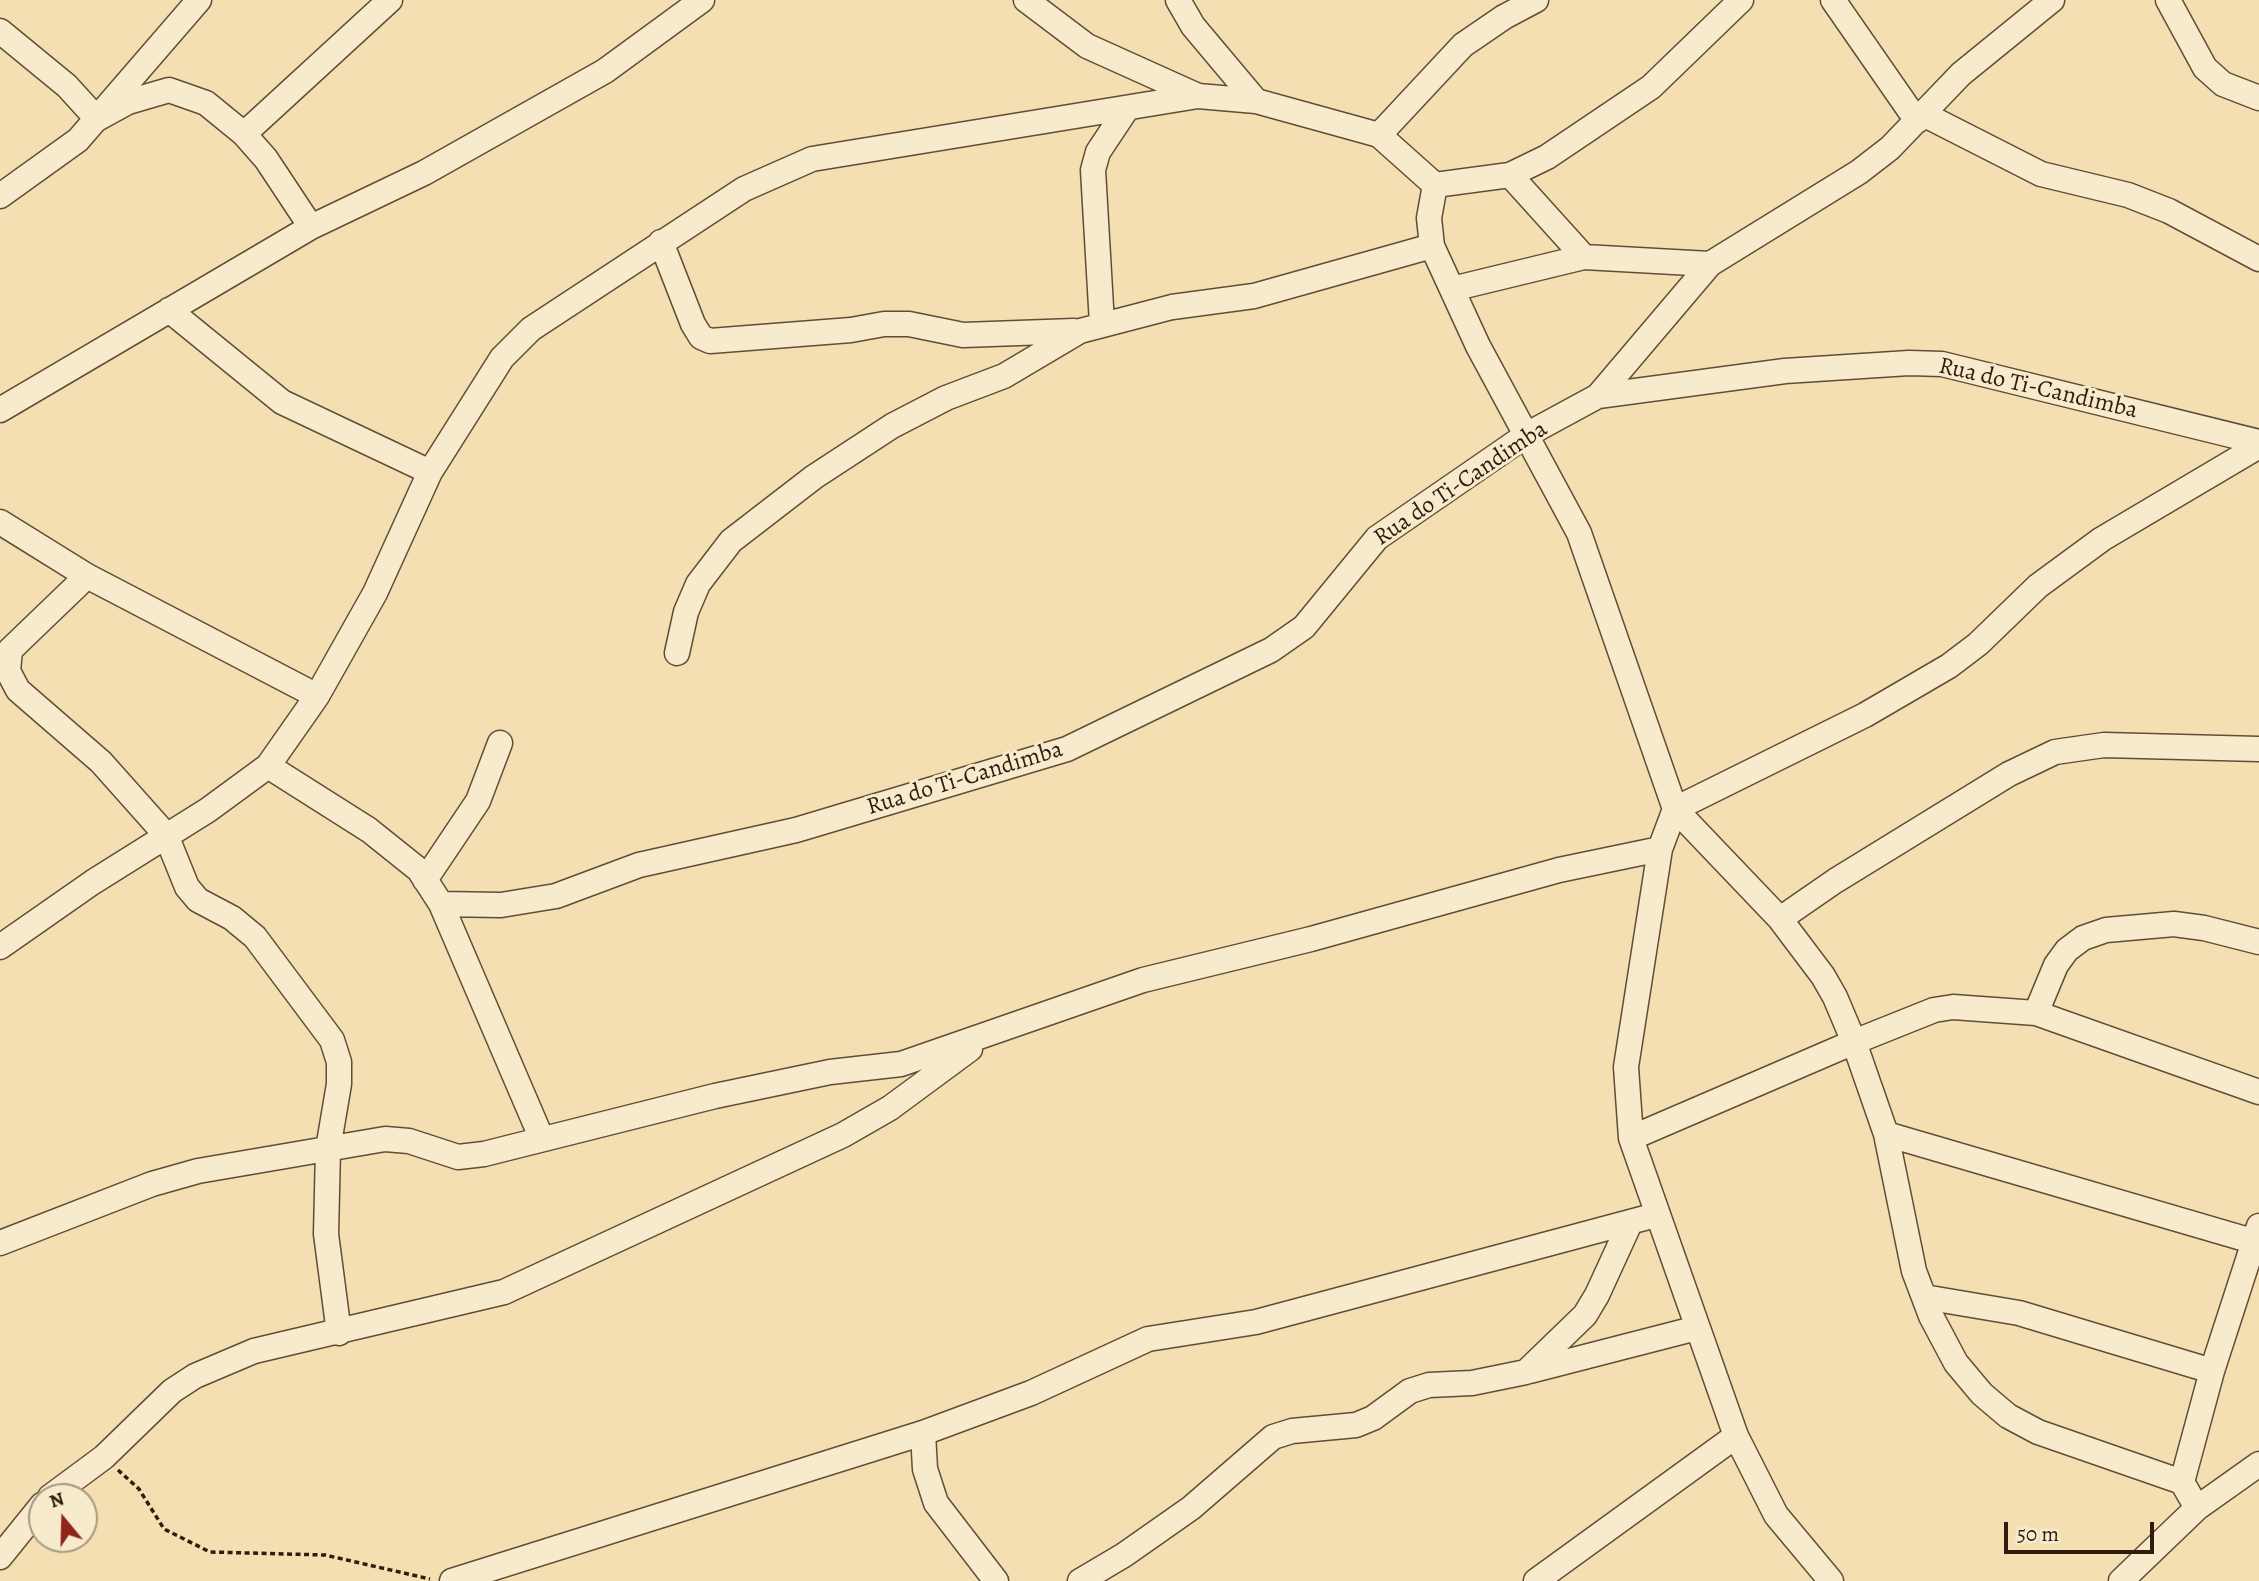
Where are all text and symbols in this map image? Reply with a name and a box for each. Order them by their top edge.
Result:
street label: Rua do Ti-Candimba [1936,352,2140,426]
street label: Rua do Ti-Candimba [1369,415,1553,553]
street label: Rua do Ti-Candimba [864,736,1066,822]
north arrow [28,1483,98,1553]
text: N [46,1485,68,1515]
scale bar [2007,1508,2158,1552]
text: 50 m [2017,1520,2059,1548]

